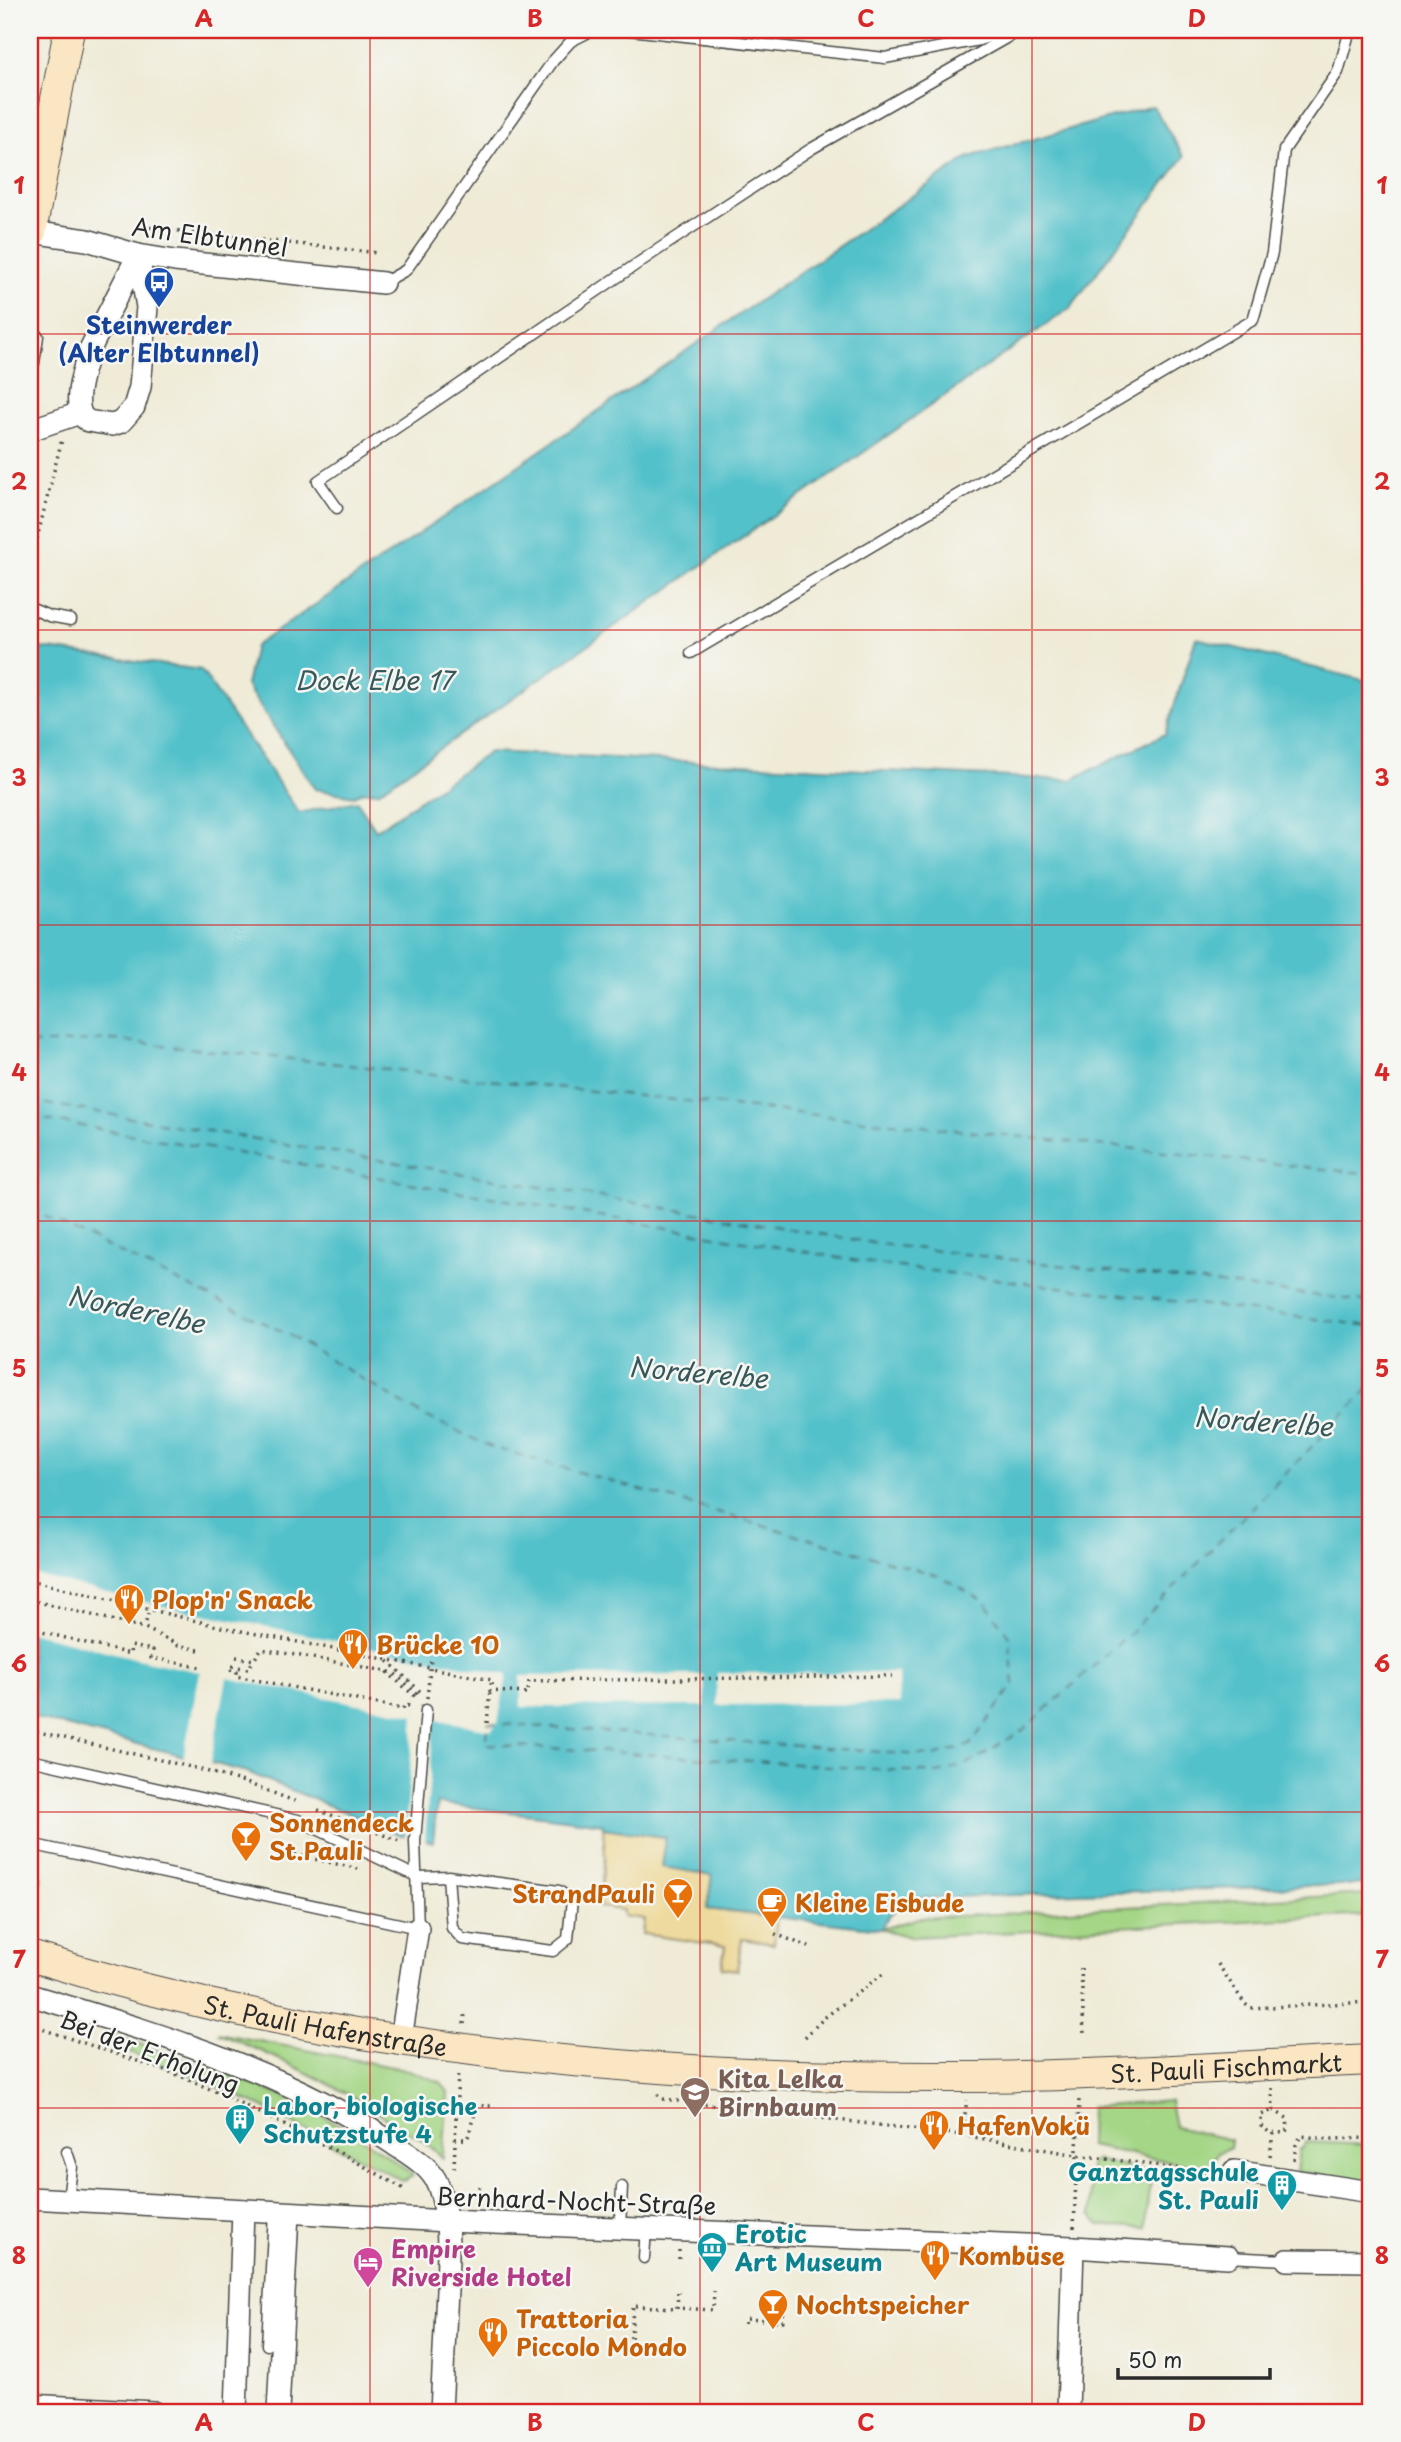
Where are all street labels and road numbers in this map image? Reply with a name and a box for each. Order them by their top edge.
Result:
street label: Am Elbtunnel [130,207,290,265]
street label: St. Pauli Hafenstraße [201,1986,449,2065]
street label: Bei der Erholung [55,2000,245,2102]
street label: St. Pauli Fischmarkt [1110,2043,1343,2091]
street label: Bernhard-Nocht-Straße [435,2177,717,2223]

